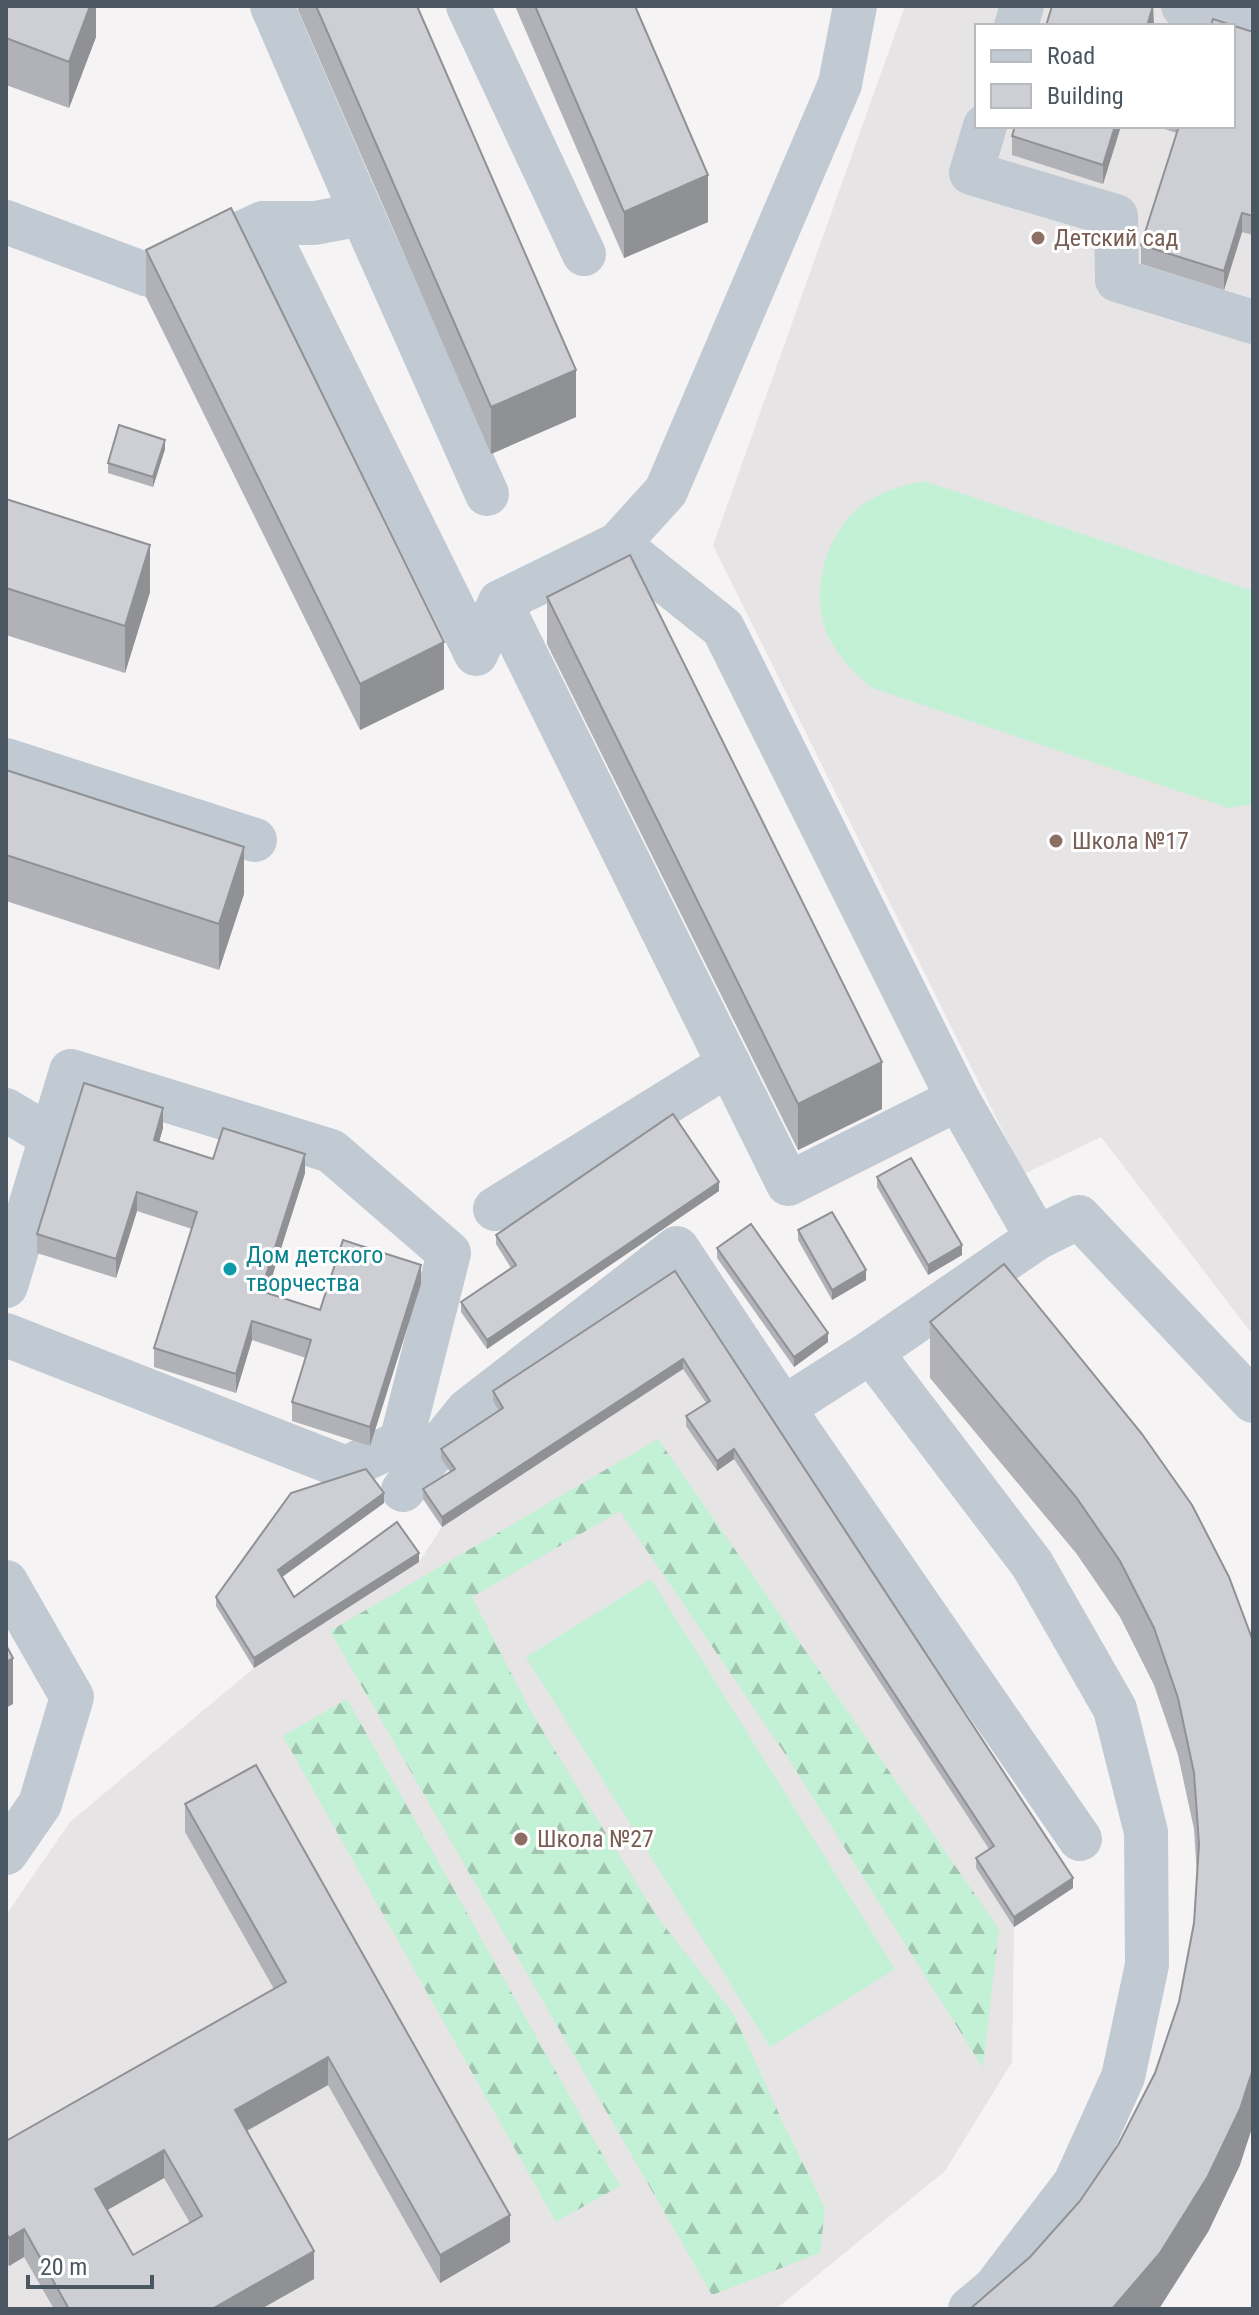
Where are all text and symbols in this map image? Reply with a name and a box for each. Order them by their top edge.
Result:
legend [975,24,1235,128]
text: Road [1047,42,1095,70]
text: Building [1047,82,1124,110]
place label: Детский сад [1054,224,1178,252]
marker: Детский сад [1029,229,1047,247]
place label: Школа №17 [1072,827,1189,855]
marker: Школа №17 [1047,832,1065,850]
place label: Дом детского творчества [246,1241,383,1297]
marker: Дом детского творчества [221,1260,239,1278]
place label: Школа №27 [537,1825,654,1853]
marker: Школа №27 [512,1830,530,1848]
scale bar [28,2239,152,2289]
text: 20 m [40,2253,87,2281]

